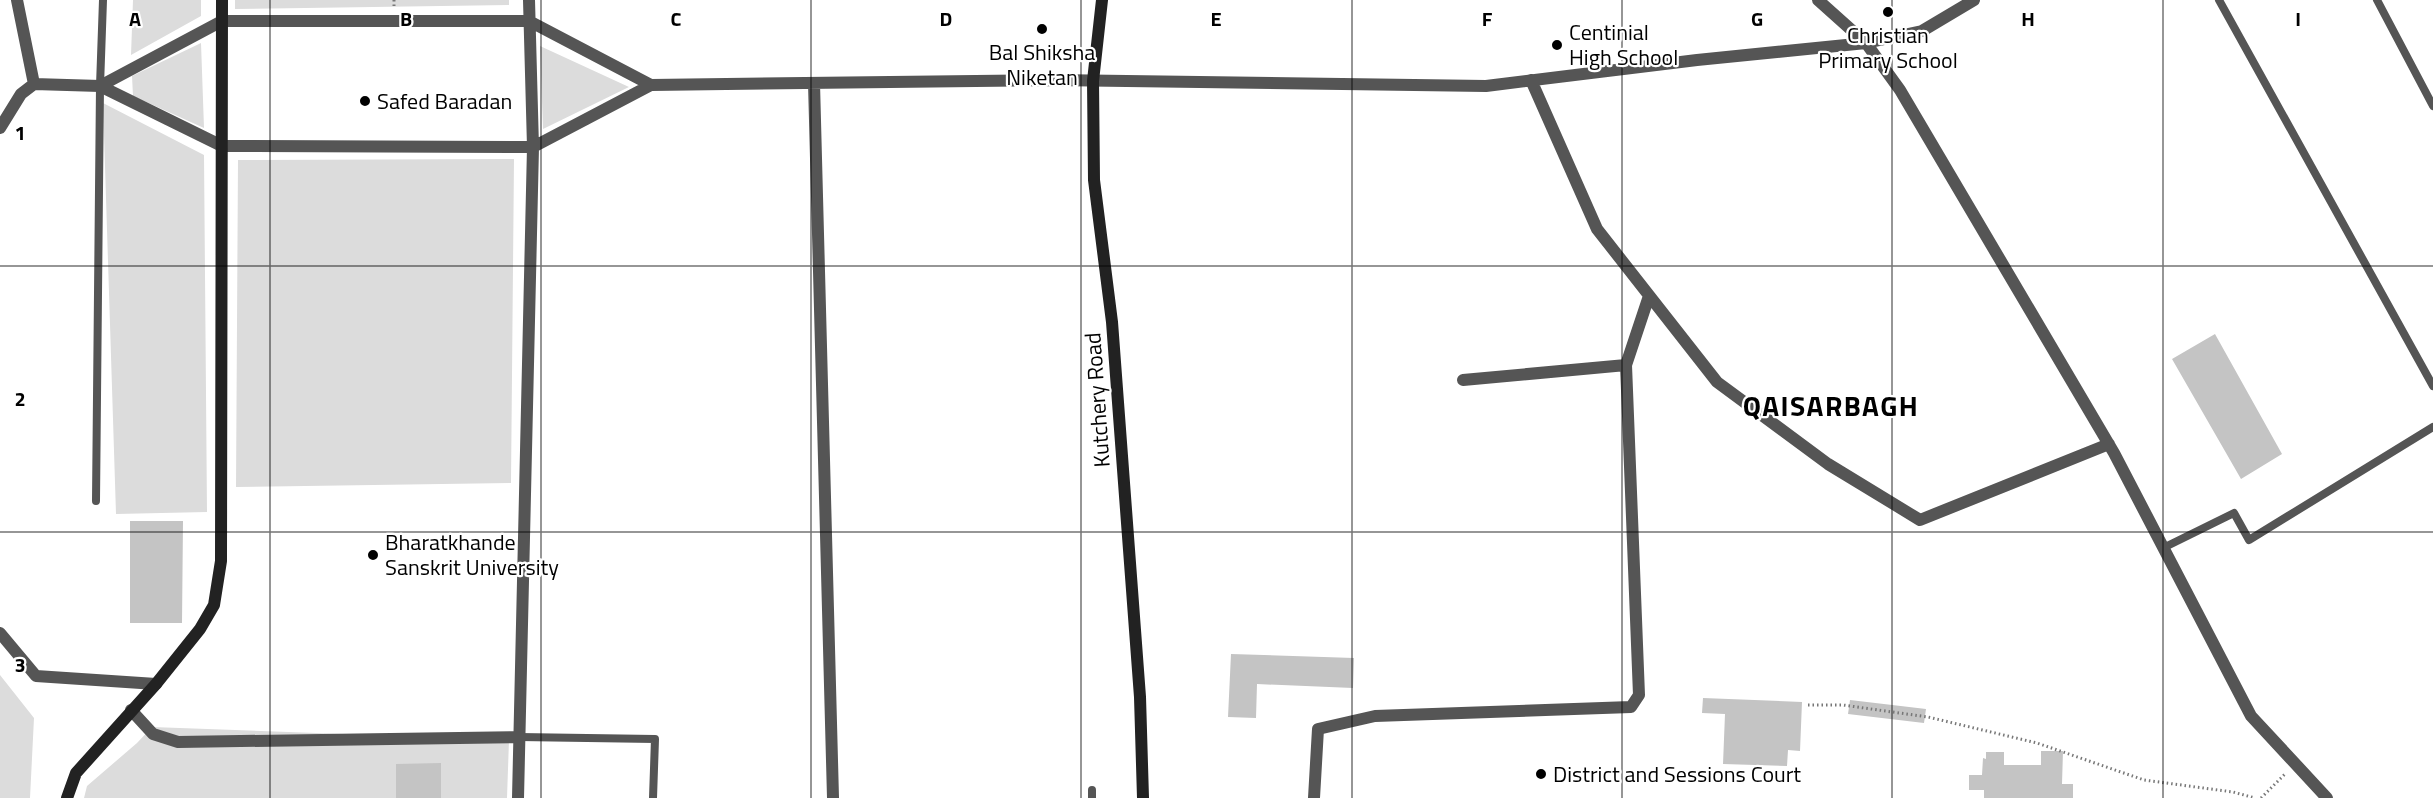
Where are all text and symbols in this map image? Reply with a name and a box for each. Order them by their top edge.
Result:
text: A [129,3,141,34]
text: B [400,3,412,34]
text: C [671,3,682,34]
text: D [940,3,952,34]
text: E [1210,3,1222,34]
text: F [1482,3,1493,34]
text: G [1751,3,1763,34]
text: H [2021,3,2035,34]
text: I [2295,3,2301,34]
marker: Christian Primary School [1881,5,1895,19]
place label: Centinial High School [1569,15,1678,74]
place label: Christian Primary School [1818,18,1958,77]
marker: Bal Shiksha Niketan [1035,22,1049,36]
place label: Bal Shiksha Niketan [989,35,1095,94]
marker: Centinial High School [1550,38,1564,52]
place label: Safed Baradan [377,84,512,118]
marker: Safed Baradan [358,94,372,108]
text: 1 [14,117,26,148]
street label: Kutchery Road [1075,332,1119,468]
text: 2 [14,383,26,414]
district label: QAISARBAGH [1743,384,1919,427]
place label: Bharatkhande Sanskrit University [385,525,559,584]
marker: Bharatkhande Sanskrit University [366,548,380,562]
text: 3 [14,649,26,680]
place label: District and Sessions Court [1553,757,1801,791]
marker: District and Sessions Court [1534,767,1548,781]

